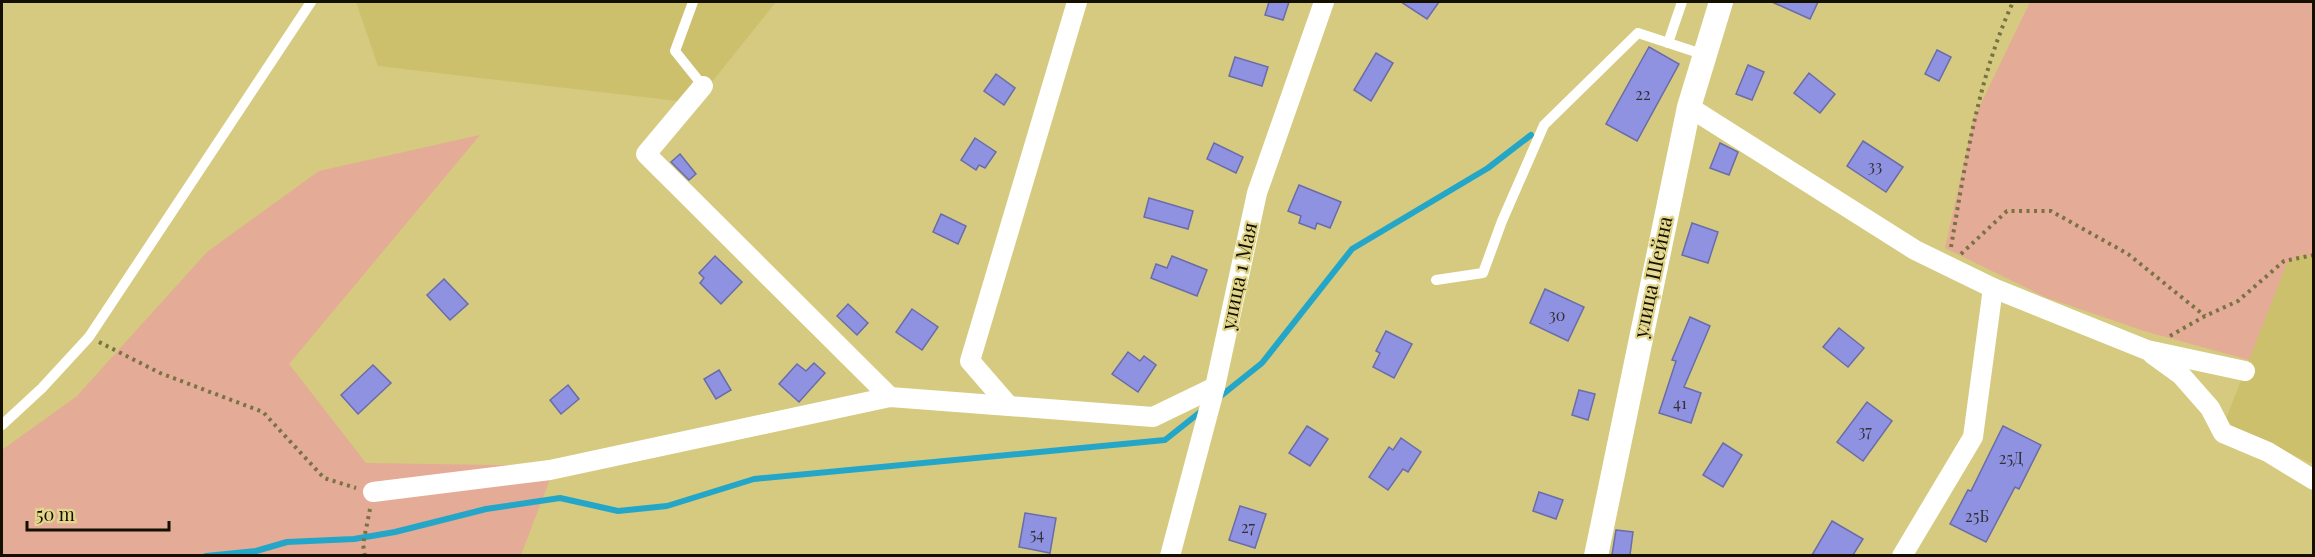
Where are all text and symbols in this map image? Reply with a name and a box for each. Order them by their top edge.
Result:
house number: 22 [1635,83,1651,104]
house number: 33 [1868,155,1882,176]
street label: улица Шейна [1625,213,1678,341]
street label: улица 1 Мая [1213,219,1262,333]
house number: 30 [1549,304,1565,325]
house number: 41 [1673,392,1687,413]
house number: 37 [1858,420,1872,441]
house number: 25Д [1999,447,2023,468]
scale bar [27,494,170,532]
text: 50 m [36,502,75,526]
house number: 25Б [1965,505,1989,526]
house number: 27 [1241,516,1256,537]
house number: 54 [1030,523,1044,544]

